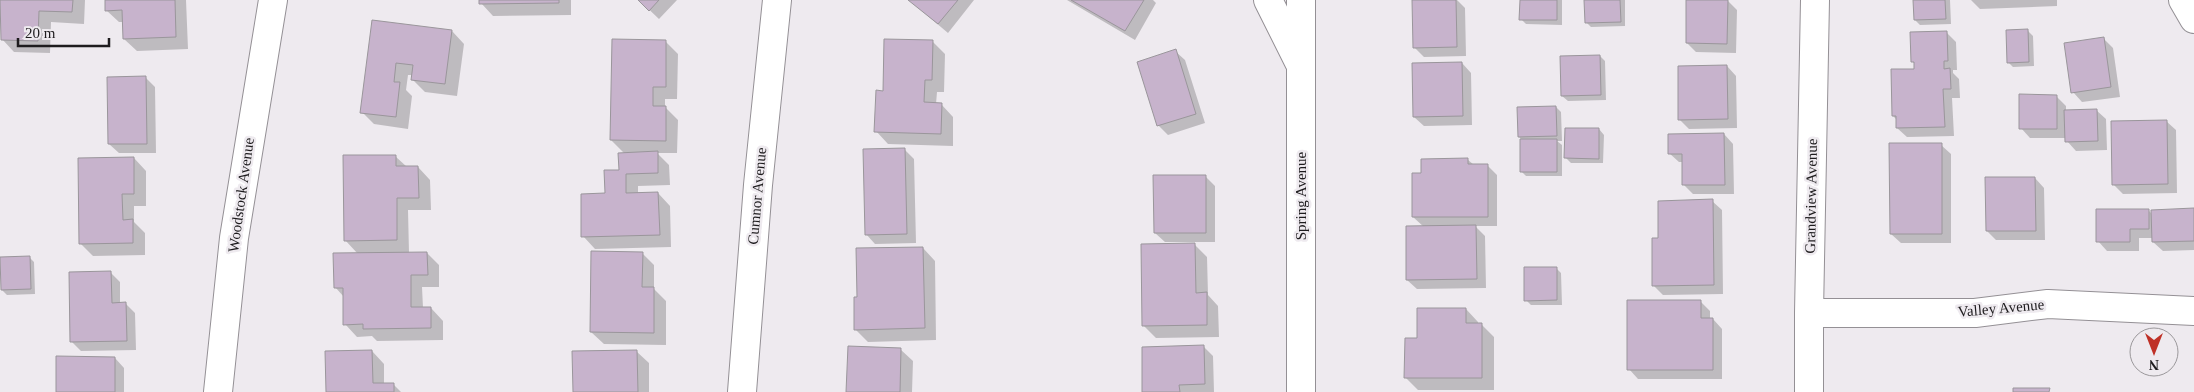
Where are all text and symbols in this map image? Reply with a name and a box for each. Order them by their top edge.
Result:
scale bar [18,15,109,47]
text: 20 m [25,25,56,41]
street label: Woodstock Avenue [225,136,257,253]
street label: Grandview Avenue [1802,138,1820,254]
street label: Cumnor Avenue [745,146,769,245]
street label: Spring Avenue [1293,151,1309,240]
street label: Valley Avenue [1957,296,2045,320]
north arrow [2129,327,2179,377]
text: N [2149,357,2159,372]

